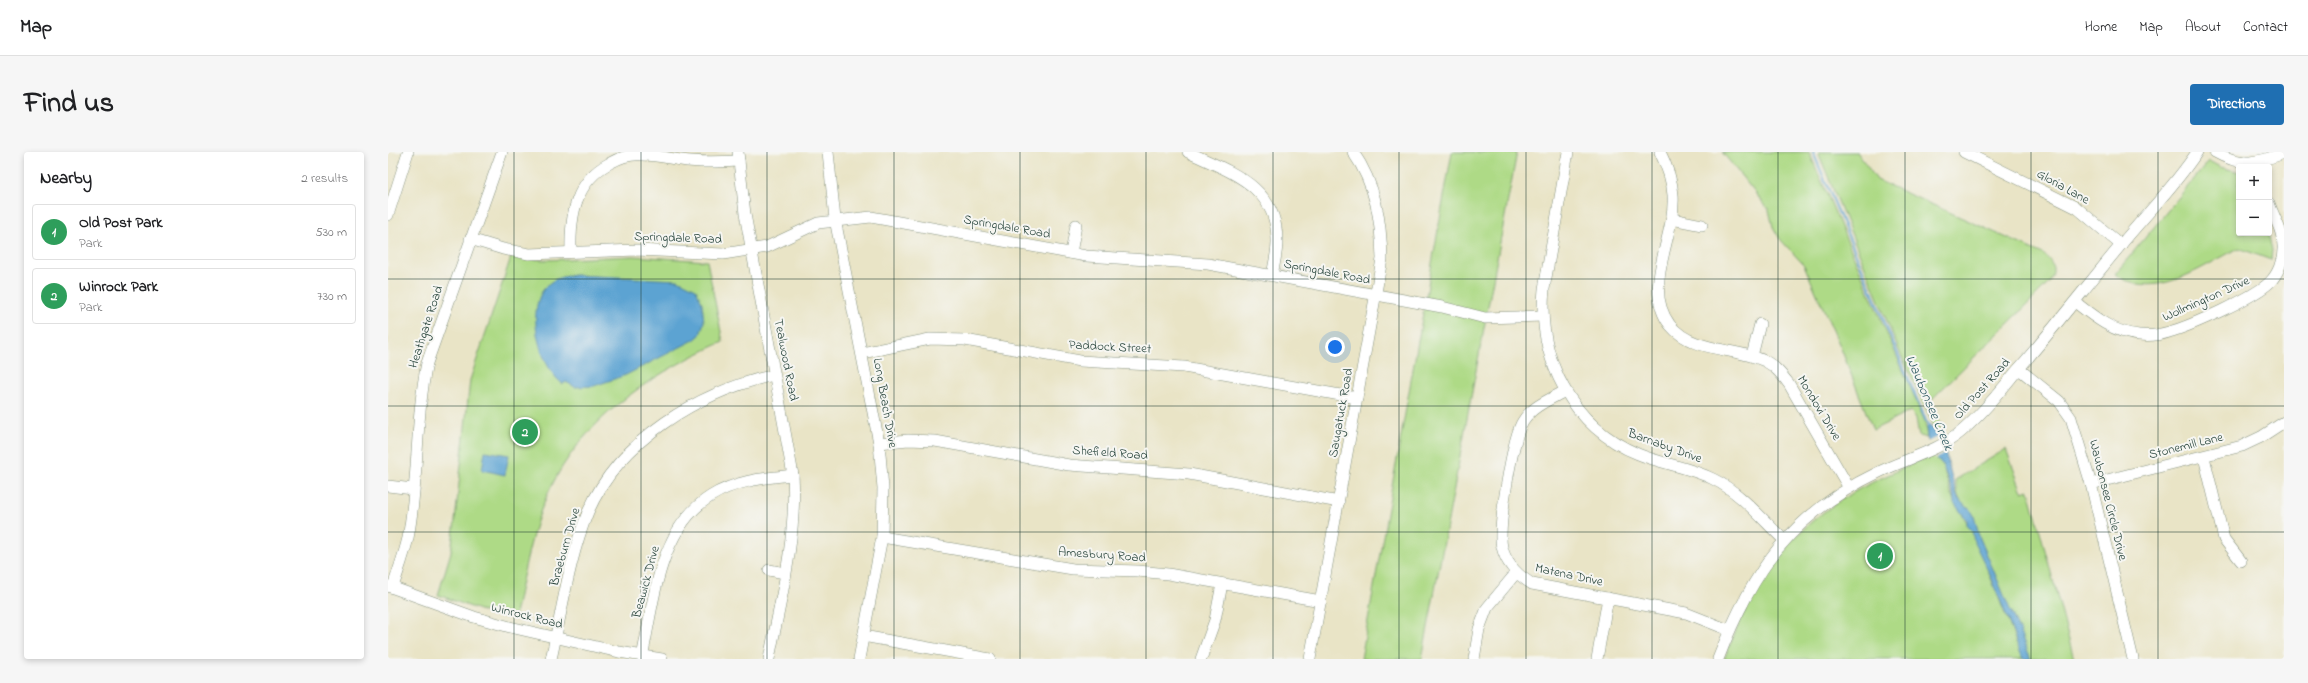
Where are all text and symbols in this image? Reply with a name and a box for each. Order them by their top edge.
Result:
text: Map [20,14,52,41]
text: Home [2085,17,2117,38]
text: Map [2139,17,2163,38]
text: About [2185,17,2221,38]
text: Contact [2243,17,2288,38]
text: Find us [24,84,114,125]
button: Directions [2190,84,2284,125]
map controls [2236,164,2272,236]
button: + [2236,164,2272,200]
street label: Gloria Lane [2033,165,2093,209]
text: Nearby [40,166,92,191]
text: 2 results [301,169,348,188]
button: − [2236,200,2272,236]
street label: Springdale Road [962,210,1053,245]
text: Old Post Park [79,212,163,234]
text: 1 [52,223,56,242]
text: 530 m [315,223,347,242]
street label: Springdale Road [634,227,723,250]
text: Park [79,234,103,253]
street label: Springdale Road [1282,254,1373,291]
street label: Wollmington Drive [2159,271,2253,328]
text: Winrock Park [79,276,158,298]
street label: Heathgate Road [404,283,449,371]
text: 2 [51,287,57,306]
text: 730 m [317,287,347,306]
text: Park [79,298,103,317]
street label: Tealwood Road [769,317,803,403]
street label: Paddock Street [1068,335,1152,359]
your location [1325,337,1345,357]
water label: Waubonsee Creek [1899,352,1959,455]
street label: Old Post Road [1949,353,2015,424]
street label: Long Beach Drive [867,357,902,450]
street label: Saugatuck Road [1324,366,1359,459]
street label: Mondovi Drive [1792,372,1846,444]
pin: 2 [512,417,538,447]
street label: Barnaby Drive [1624,423,1705,469]
street label: Stonemill Lane [2147,428,2225,464]
street label: Waubonsee Circle Drive [2084,438,2132,562]
street label: Shefield Road [1072,441,1149,465]
street label: Braeburn Drive [544,505,585,589]
pin: 1 [1867,541,1893,571]
street label: Amesbury Road [1058,542,1147,569]
street label: Beawick Drive [627,543,665,621]
street label: Matena Drive [1533,559,1605,591]
street label: Winrock Road [489,598,566,634]

